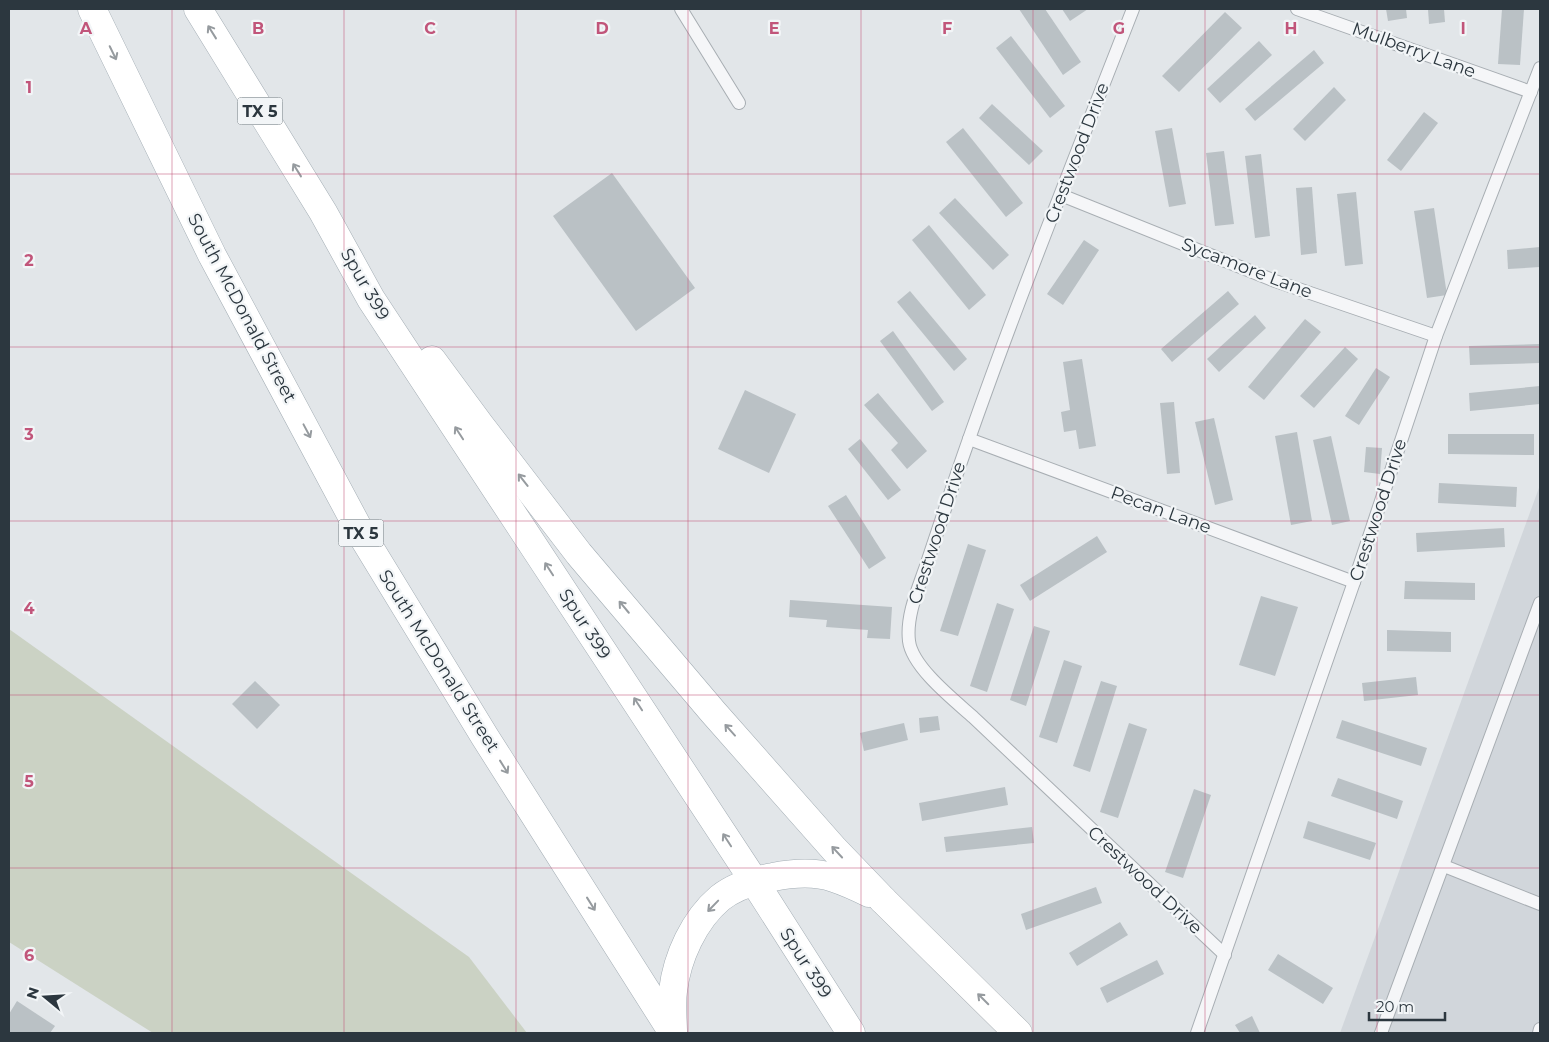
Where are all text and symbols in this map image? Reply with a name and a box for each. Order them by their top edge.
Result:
street label: Mulberry Lane [1349,17,1479,83]
text: A [79,19,93,38]
text: B [252,19,264,38]
text: C [424,19,436,38]
text: D [595,19,609,38]
text: E [769,19,779,38]
text: F [942,19,952,38]
text: G [1113,19,1125,38]
text: H [1285,19,1297,38]
text: I [1460,19,1466,38]
one-way arrow [206,26,216,40]
one-way arrow [108,45,118,60]
text: 1 [26,78,32,97]
street label: Crestwood Drive [1040,80,1114,226]
road number: TX 5 [238,98,282,124]
one-way arrow [292,164,302,178]
street label: South McDonald Street [183,210,301,406]
street label: Sycamore Lane [1178,233,1316,303]
street label: Spur 399 [336,244,394,324]
text: 2 [24,251,34,270]
one-way arrow [302,423,312,438]
text: 3 [23,425,34,444]
one-way arrow [454,426,464,440]
street label: Crestwood Drive [1345,436,1411,584]
street label: Crestwood Drive [904,459,970,607]
one-way arrow [517,474,528,487]
street label: Pecan Lane [1108,482,1214,538]
road number: TX 5 [338,520,384,546]
one-way arrow [543,562,553,576]
street label: South McDonald Street [374,566,504,756]
street label: Spur 399 [554,585,616,663]
text: 4 [23,599,35,618]
one-way arrow [618,601,629,614]
one-way arrow [633,698,643,712]
one-way arrow [724,724,735,737]
one-way arrow [500,759,510,773]
text: 5 [24,772,34,791]
street label: Crestwood Drive [1083,821,1207,939]
one-way arrow [722,833,733,847]
one-way arrow [831,846,843,859]
one-way arrow [586,897,597,911]
one-way arrow [707,899,719,912]
street label: Spur 399 [775,924,837,1002]
text: 6 [24,946,34,965]
north arrow [20,972,70,1022]
text: N [22,985,43,1001]
scale bar [1369,990,1445,1022]
one-way arrow [977,993,989,1005]
text: 20 m [1376,997,1414,1016]

